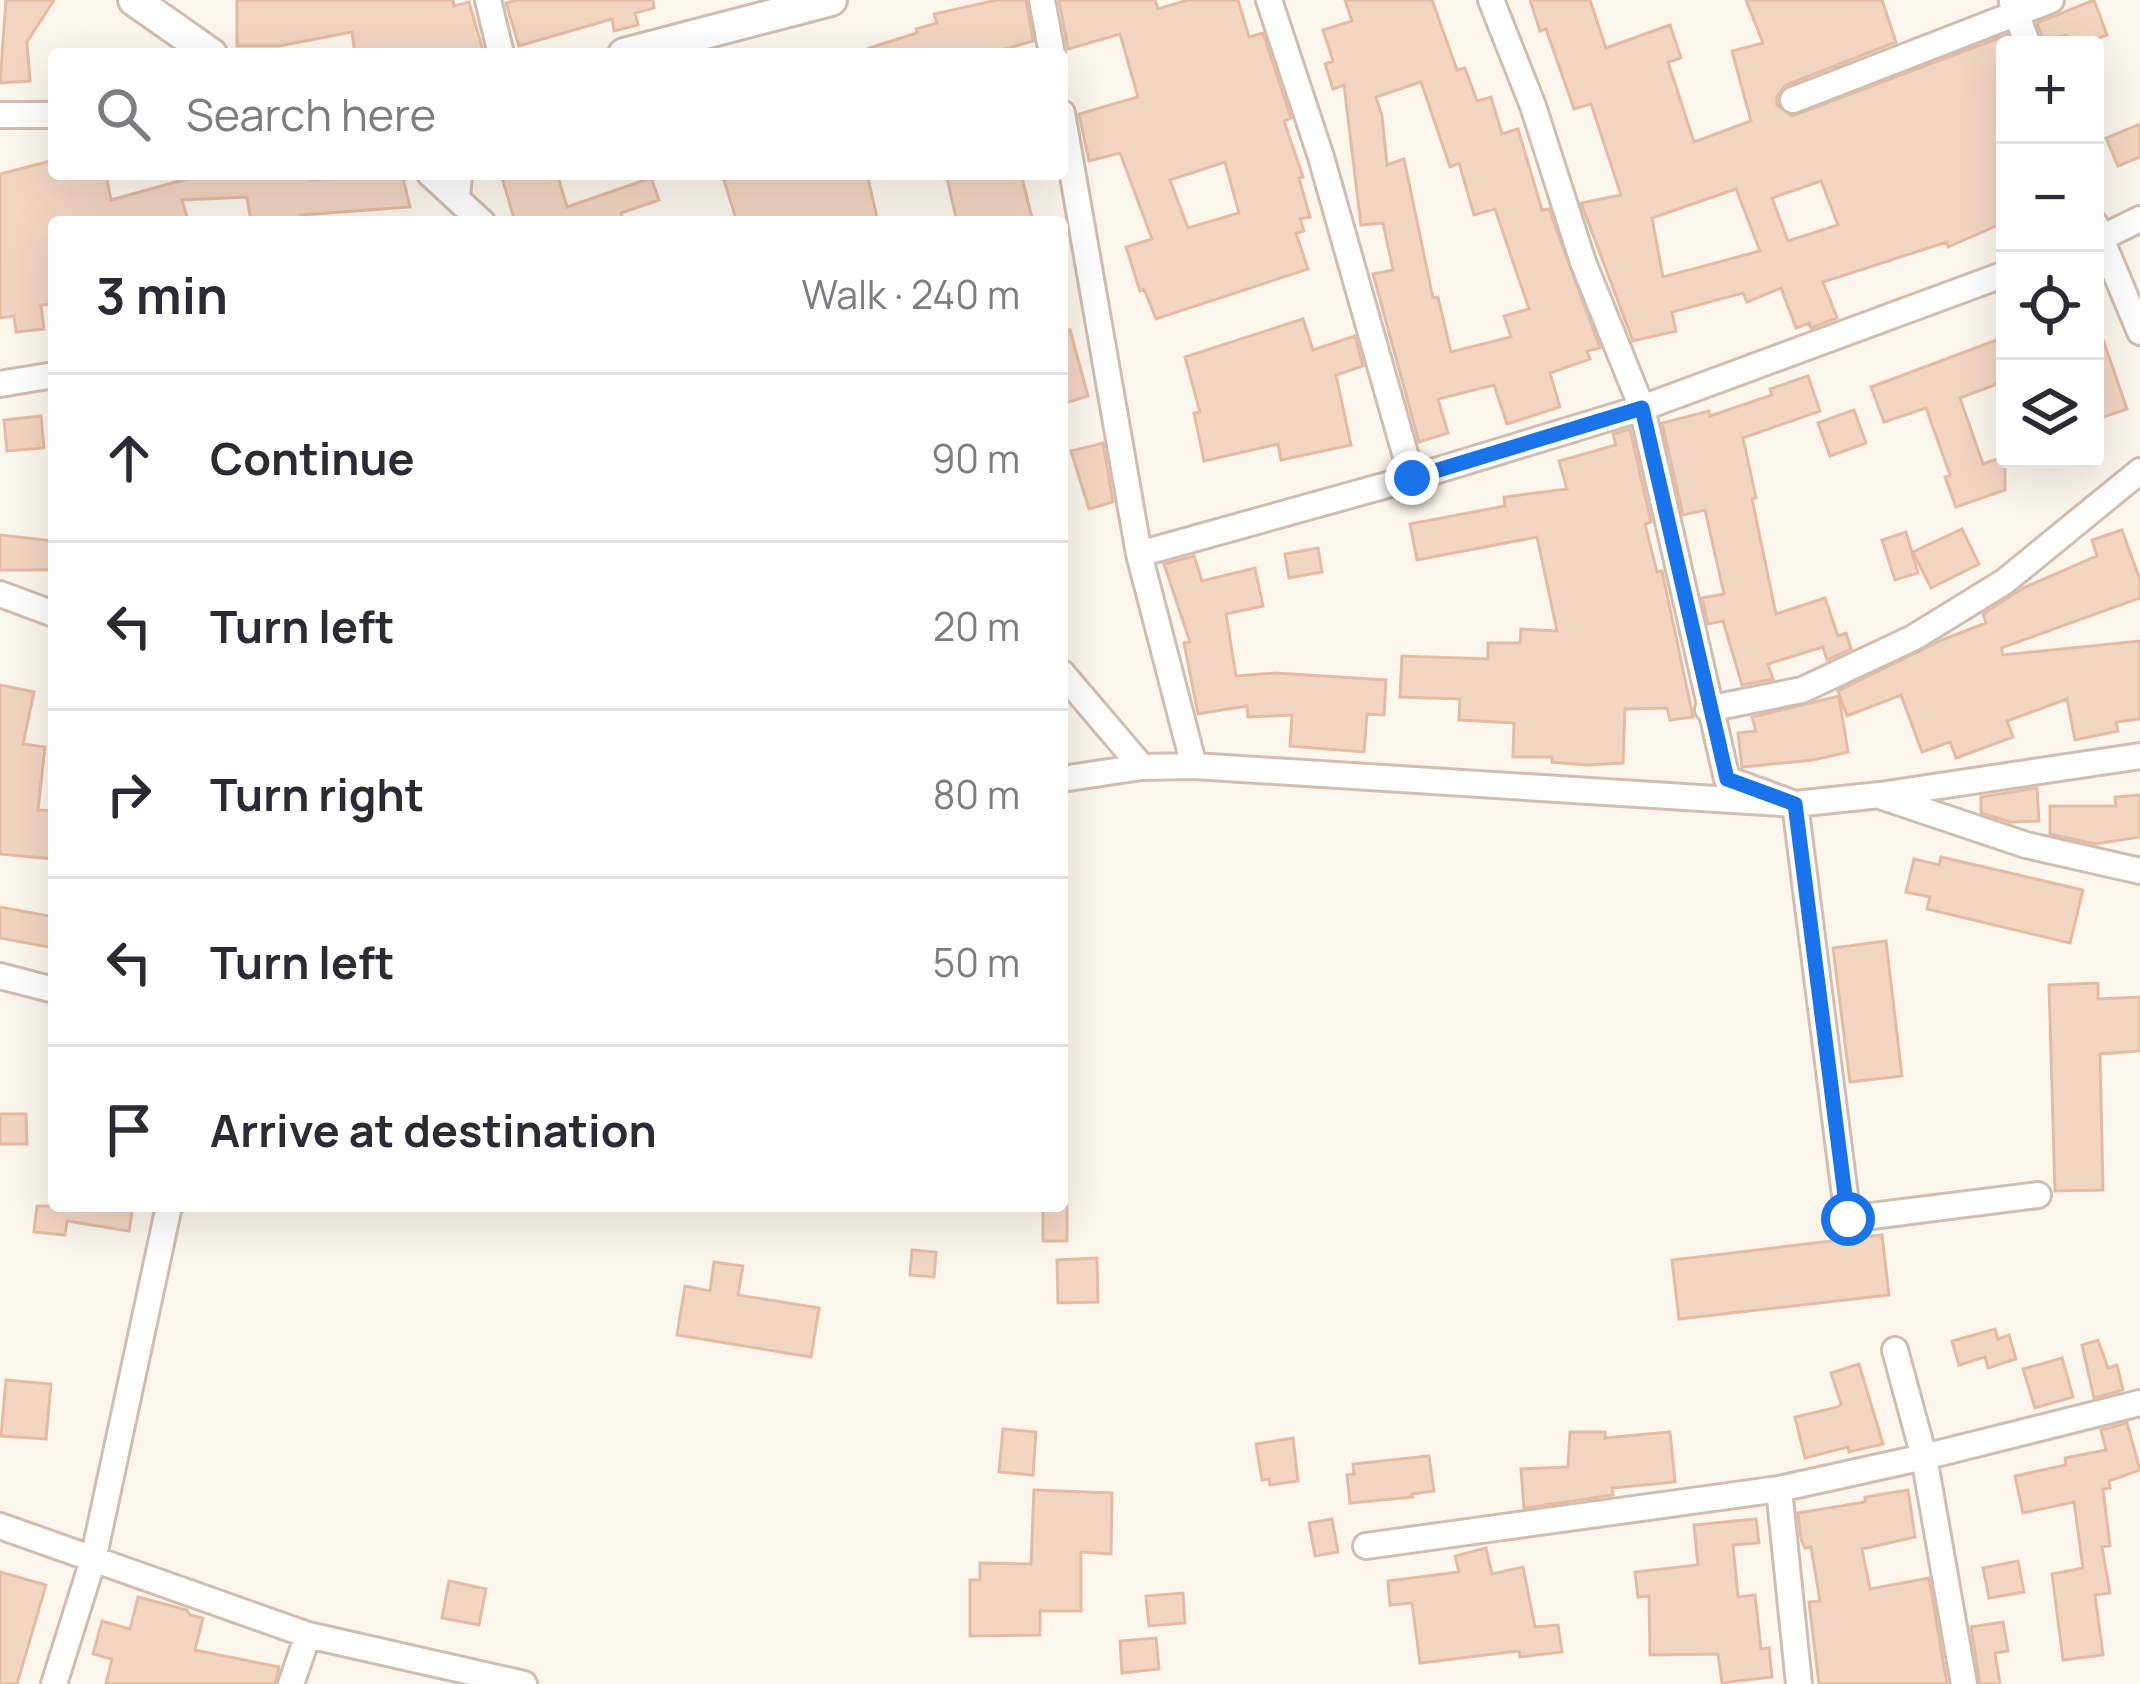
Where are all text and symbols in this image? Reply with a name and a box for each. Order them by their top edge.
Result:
map controls [1996,36,2104,468]
button: + [1996,36,2104,144]
search box [48,48,1068,180]
icon: search [90,81,156,147]
text: Search here [186,83,436,145]
button: − [1996,144,2104,252]
button: locate [1996,252,2104,360]
text: 3 min [96,260,228,329]
text: Walk · 240 m [802,267,1020,321]
button: layers [1996,360,2104,468]
icon: ahead [96,425,162,491]
text: Continue [210,427,415,489]
text: 90 m [931,431,1020,485]
route end [1385,451,1439,505]
icon: left [96,593,162,659]
text: Turn left [210,595,395,657]
text: 20 m [933,599,1020,653]
icon: right [96,761,162,827]
text: Turn right [210,763,424,825]
text: 80 m [933,767,1020,821]
icon: left [96,929,162,995]
text: Turn left [210,931,395,993]
text: 50 m [933,935,1020,989]
icon: arrive [96,1097,162,1163]
text: Arrive at destination [210,1099,657,1161]
route start [1821,1192,1875,1246]

